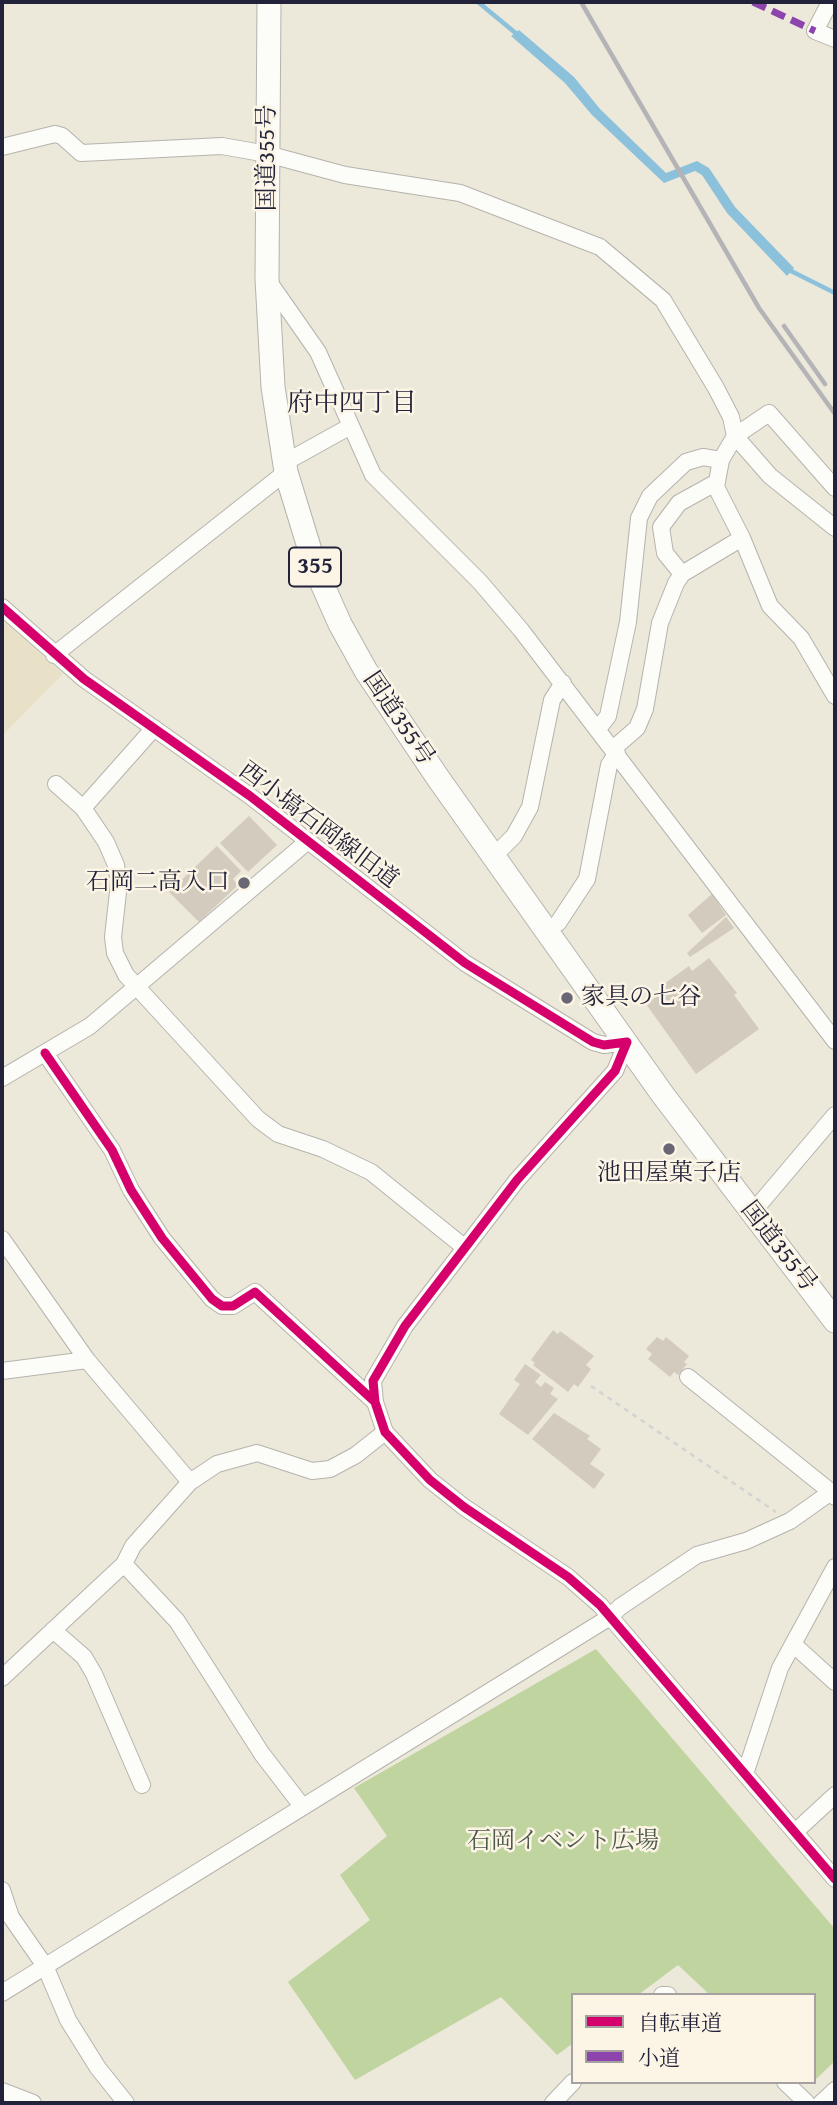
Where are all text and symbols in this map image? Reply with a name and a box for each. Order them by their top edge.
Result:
street label: 国道355号 [254,105,282,211]
district label: 府中四丁目 [287,388,417,420]
road number: 355 [289,548,341,586]
street label: 国道355号 [356,667,440,771]
street label: 西小塙石岡線旧道 [233,757,403,895]
place label: 石岡二高入口 [86,869,230,897]
marker: 石岡二高入口 [236,875,252,891]
place label: 家具の七谷 [581,984,701,1012]
marker: 家具の七谷 [559,990,575,1006]
marker: 池田屋菓子店 [661,1141,677,1157]
place label: 池田屋菓子店 [597,1160,741,1188]
street label: 国道355号 [734,1196,822,1298]
park label: 石岡イベント広場 [467,1828,659,1856]
legend [571,1993,816,2084]
text: 自転車道 [638,2007,722,2038]
text: 小道 [638,2042,680,2073]

